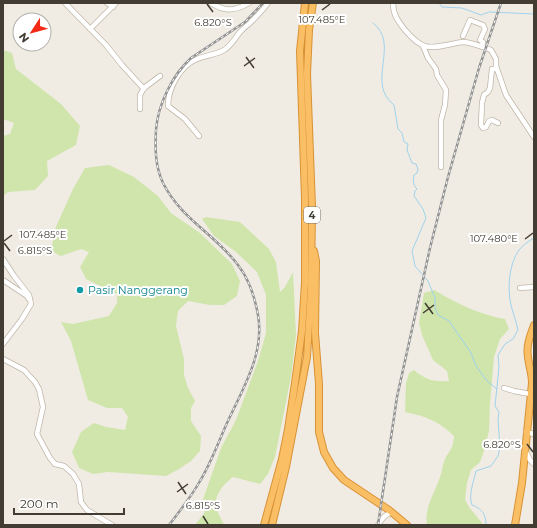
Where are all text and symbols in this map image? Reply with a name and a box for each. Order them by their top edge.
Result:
north arrow [12,12,52,52]
text: 107.485°E [299,13,346,26]
text: 6.820°S [194,16,232,29]
text: N [16,30,32,46]
road number: 4 [304,207,320,223]
text: 107.485°E [20,228,67,241]
text: 107.480°E [470,232,518,245]
text: 6.815°S [18,244,52,257]
place label: Pasir Nanggerang [88,283,188,297]
marker: Pasir Nanggerang [75,285,85,295]
text: 6.820°S [483,438,521,451]
scale bar [14,490,124,516]
text: 200 m [20,496,59,511]
text: 6.815°S [186,499,220,512]

